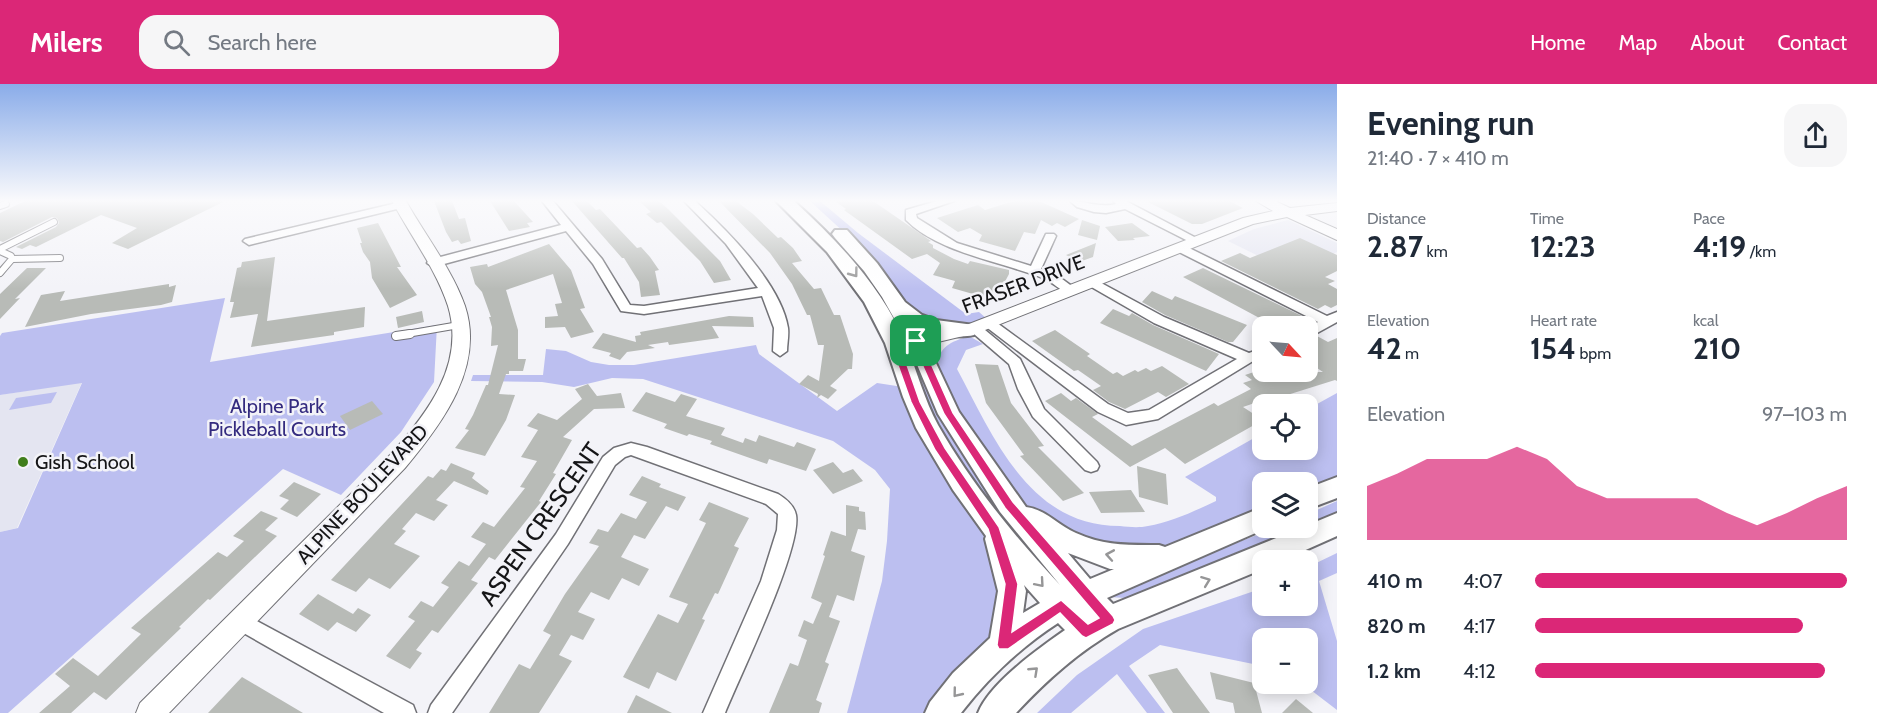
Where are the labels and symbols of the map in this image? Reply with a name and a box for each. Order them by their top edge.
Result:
street label: FRASER DRIVE [958,250,1088,318]
one-way arrow [846,266,857,277]
pin [890,315,941,366]
north arrow [1252,316,1318,382]
park label: Alpine Park Pickleball Courts [208,394,346,441]
street label: ALPINE BOULEVARD [291,419,433,569]
street label: ASPEN CRESCENT [473,437,607,611]
place label: Gish School [35,450,135,474]
marker: Gish School [16,455,30,469]
one-way arrow [1106,550,1115,562]
one-way arrow [1033,576,1044,587]
one-way arrow [1200,576,1211,588]
one-way arrow [1027,667,1038,678]
one-way arrow [953,686,964,697]

